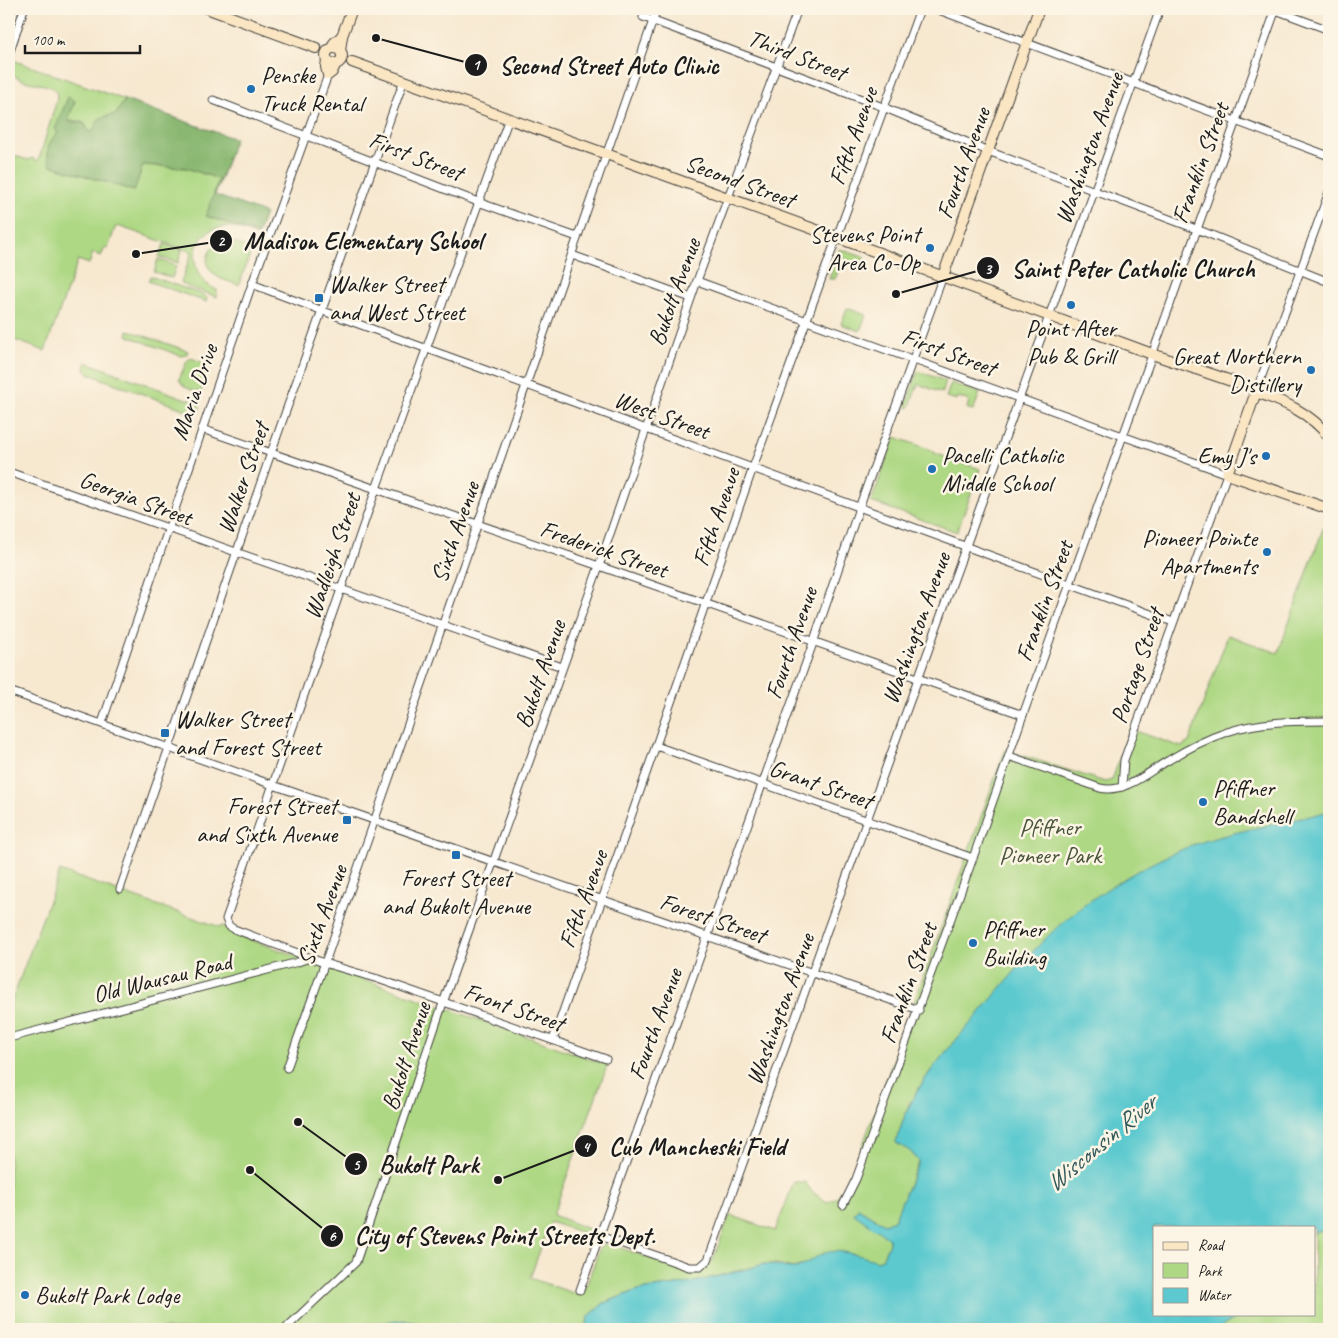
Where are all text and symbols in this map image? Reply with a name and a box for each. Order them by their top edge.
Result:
scale bar [25,22,140,54]
street label: Third Street [744,23,853,89]
text: 100 m [32,31,66,50]
callout: Second Street Auto Clinic [464,45,728,85]
text: Second Street Auto Clinic [499,50,721,82]
text: 1 [473,56,482,75]
place label: Penske Truck Rental [261,60,367,118]
street label: Washington Avenue [1048,66,1131,228]
street label: Fifth Avenue [821,81,885,189]
marker: Penske Truck Rental [245,83,257,95]
street label: Franklin Street [1164,97,1236,227]
street label: Fourth Avenue [929,101,998,223]
street label: First Street [365,124,470,189]
street label: Second Street [681,147,802,216]
place label: Stevens Point Area Co-Op [809,219,923,277]
callout: Madison Elementary School [209,221,492,261]
text: Madison Elementary School [244,225,487,257]
text: 2 [218,232,226,251]
street label: Bukolt Avenue [641,232,708,350]
marker: Stevens Point Area Co-Op [924,242,936,254]
callout: Saint Peter Catholic Church [976,248,1266,288]
text: Saint Peter Catholic Church [1011,253,1255,285]
text: 3 [985,260,993,279]
place label: Walker Street and West Street [329,269,466,327]
marker: Walker Street and West Street [313,292,325,304]
marker: Point After Pub & Grill [1065,299,1077,311]
place label: Point After Pub & Grill [1026,313,1119,371]
street label: First Street [898,321,1003,384]
street label: Maria Drive [164,338,225,444]
place label: Great Northern Distillery [1173,341,1303,399]
marker: Great Northern Distillery [1305,364,1317,376]
street label: West Street [610,384,716,447]
street label: Walker Street [210,416,277,537]
place label: Pacelli Catholic Middle School [942,440,1065,498]
place label: Emy J's [1198,441,1259,471]
marker: Emy J's [1260,450,1272,462]
street label: Fifth Avenue [685,462,747,570]
marker: Pacelli Catholic Middle School [926,463,938,475]
street label: Georgia Street [76,464,198,533]
street label: Sixth Avenue [424,476,487,586]
street label: Wadleigh Street [297,487,368,623]
street label: Frederick Street [537,513,673,585]
place label: Pioneer Pointe Apartments [1142,523,1260,581]
street label: Franklin Street [1008,535,1080,665]
street label: Washington Avenue [875,546,958,708]
marker: Pioneer Pointe Apartments [1261,546,1273,558]
street label: Fourth Avenue [758,581,825,703]
street label: Portage Street [1103,602,1172,727]
street label: Bukolt Avenue [508,614,573,732]
place label: Walker Street and Forest Street [175,704,323,762]
marker: Walker Street and Forest Street [159,727,171,739]
street label: Grant Street [766,752,879,817]
place label: Pfiffner Bandshell [1213,773,1295,831]
place label: Forest Street and Sixth Avenue [196,791,340,849]
marker: Pfiffner Bandshell [1197,796,1209,808]
park label: Pfiffner Pioneer Park [999,812,1103,870]
marker: Forest Street and Sixth Avenue [341,814,353,826]
street label: Fifth Avenue [551,844,615,952]
marker: Forest Street and Bukolt Avenue [450,849,462,861]
street label: Sixth Avenue [290,859,355,969]
place label: Forest Street and Bukolt Avenue [382,863,532,921]
street label: Forest Street [656,886,773,951]
place label: Pfiffner Building [983,914,1048,972]
street label: Franklin Street [872,917,944,1047]
street label: Washington Avenue [739,927,822,1089]
marker: Pfiffner Building [967,937,979,949]
street label: Old Wausau Road [90,945,238,1010]
street label: Fourth Avenue [621,962,690,1084]
street label: Front Street [460,976,571,1039]
street label: Bukolt Avenue [374,996,438,1114]
water label: Wisconsin River [1039,1084,1167,1199]
callout: Cub Mancheski Field [574,1126,795,1166]
text: Cub Mancheski Field [609,1131,790,1163]
text: 4 [583,1138,592,1157]
callout: Bukolt Park [344,1144,489,1184]
text: Bukolt Park [379,1149,481,1181]
text: 5 [353,1156,361,1175]
callout: City of Stevens Point Streets Dept. [320,1216,666,1256]
text: City of Stevens Point Streets Dept. [355,1220,656,1252]
legend [1153,1226,1316,1316]
text: 6 [328,1227,336,1246]
text: Road [1198,1236,1225,1255]
text: Park [1198,1262,1223,1281]
place label: Bukolt Park Lodge [35,1280,182,1310]
text: Water [1198,1286,1232,1305]
marker: Bukolt Park Lodge [19,1289,31,1301]

